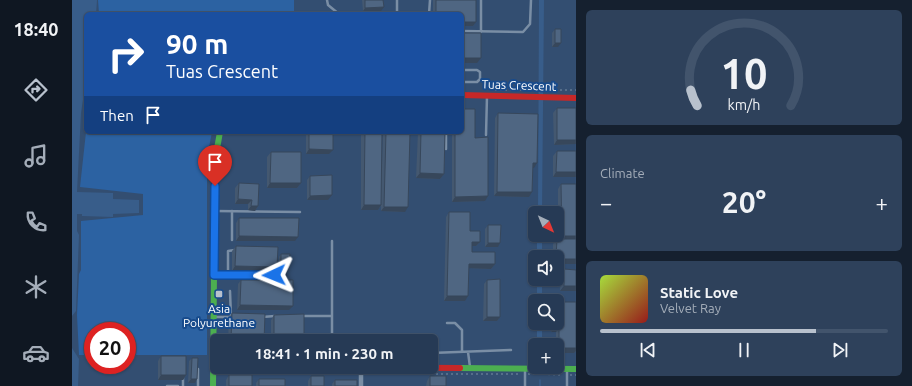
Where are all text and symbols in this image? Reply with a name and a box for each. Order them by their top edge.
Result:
text: 18:40 [13,19,59,39]
icon: right [100,28,152,80]
text: 90 m [166,28,228,59]
text: 10 [721,49,767,96]
text: Tuas Crescent [166,61,278,81]
icon: directions [22,76,50,104]
street label: Tuas Crescent [481,77,557,93]
text: km/h [728,96,760,112]
icon: arrive [142,104,164,126]
text: Then [100,107,134,124]
icon: music [22,142,50,170]
pin [198,145,232,186]
icon: arrive [204,151,226,173]
text: Climate [600,166,645,180]
text: 20° [722,185,766,219]
text: − [600,190,612,215]
text: + [876,190,888,215]
north arrow [528,206,564,242]
map controls [528,206,564,374]
icon: phone [22,208,50,236]
button: sound [528,250,564,286]
position arrow [253,254,295,296]
icon: climate [22,273,50,301]
text: Static Love [660,284,738,301]
marker: Asia Polyurethane [214,289,224,299]
button: search [528,294,564,330]
text: Velvet Ray [660,301,721,315]
place label: Asia Polyurethane [183,302,255,329]
speed limit sign: 20 [84,322,136,374]
button: + [528,338,564,374]
icon: car [22,339,50,367]
icon: previous [637,339,659,361]
icon: pause [733,339,755,361]
icon: next [829,339,851,361]
text: 18:41 · 1 min · 230 m [255,345,393,362]

